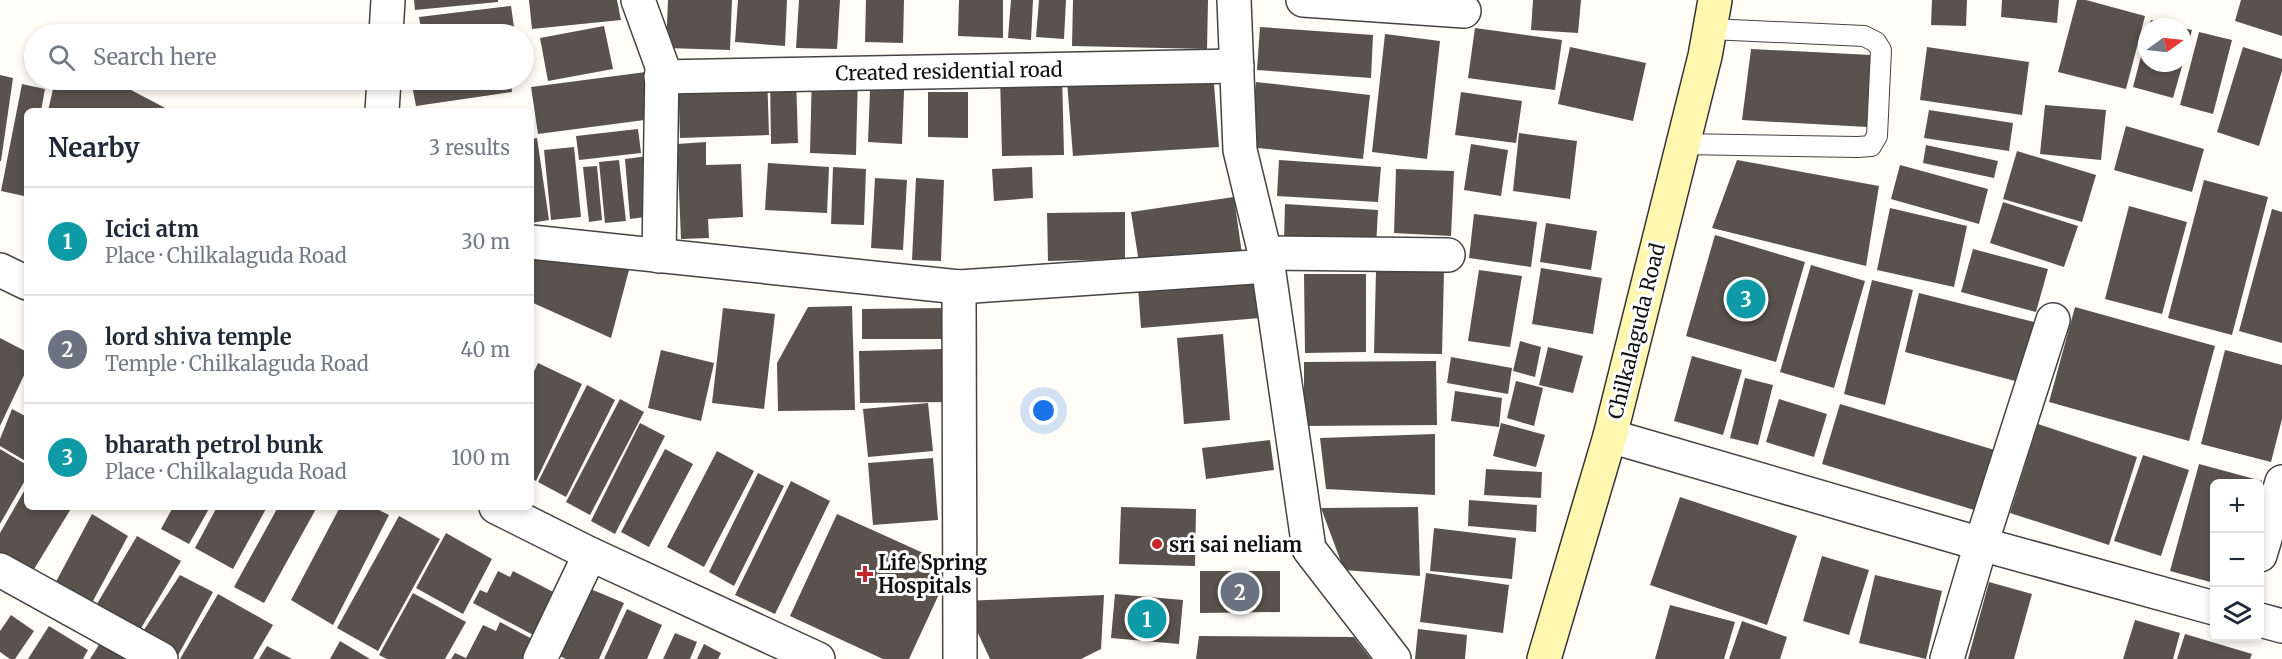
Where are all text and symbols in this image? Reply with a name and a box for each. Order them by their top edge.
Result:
north arrow [2138,18,2192,72]
search box [24,24,534,90]
icon: search [45,41,78,74]
text: Search here [93,43,216,71]
street label: Created residential road [835,57,1063,85]
text: Nearby [48,131,140,164]
text: 3 results [429,135,510,160]
text: Icici atm [105,215,199,243]
text: 1 [63,229,72,254]
text: 30 m [461,229,510,254]
street label: Chilkalaguda Road [1602,241,1670,421]
text: Place · Chilkalaguda Road [105,243,347,268]
pin: 3 [1726,276,1766,322]
text: lord shiva temple [105,323,292,351]
text: 2 [62,337,73,362]
text: 40 m [460,337,510,362]
text: Temple · Chilkalaguda Road [105,351,369,376]
your location [1029,396,1058,425]
text: bharath petrol bunk [105,431,323,459]
text: 3 [62,445,73,470]
text: 100 m [451,445,510,470]
text: Place · Chilkalaguda Road [105,459,347,484]
map controls [2210,479,2264,641]
button: + [2210,479,2264,533]
place label: sri sai neliam [1169,532,1302,557]
button: − [2210,533,2264,587]
marker: sri sai neliam [1150,537,1164,551]
place label: Life Spring Hospitals [878,550,988,598]
marker: Life Spring Hospitals [856,565,874,583]
pin: 2 [1220,570,1260,614]
button: layers [2210,587,2264,641]
pin: 1 [1128,596,1166,642]

